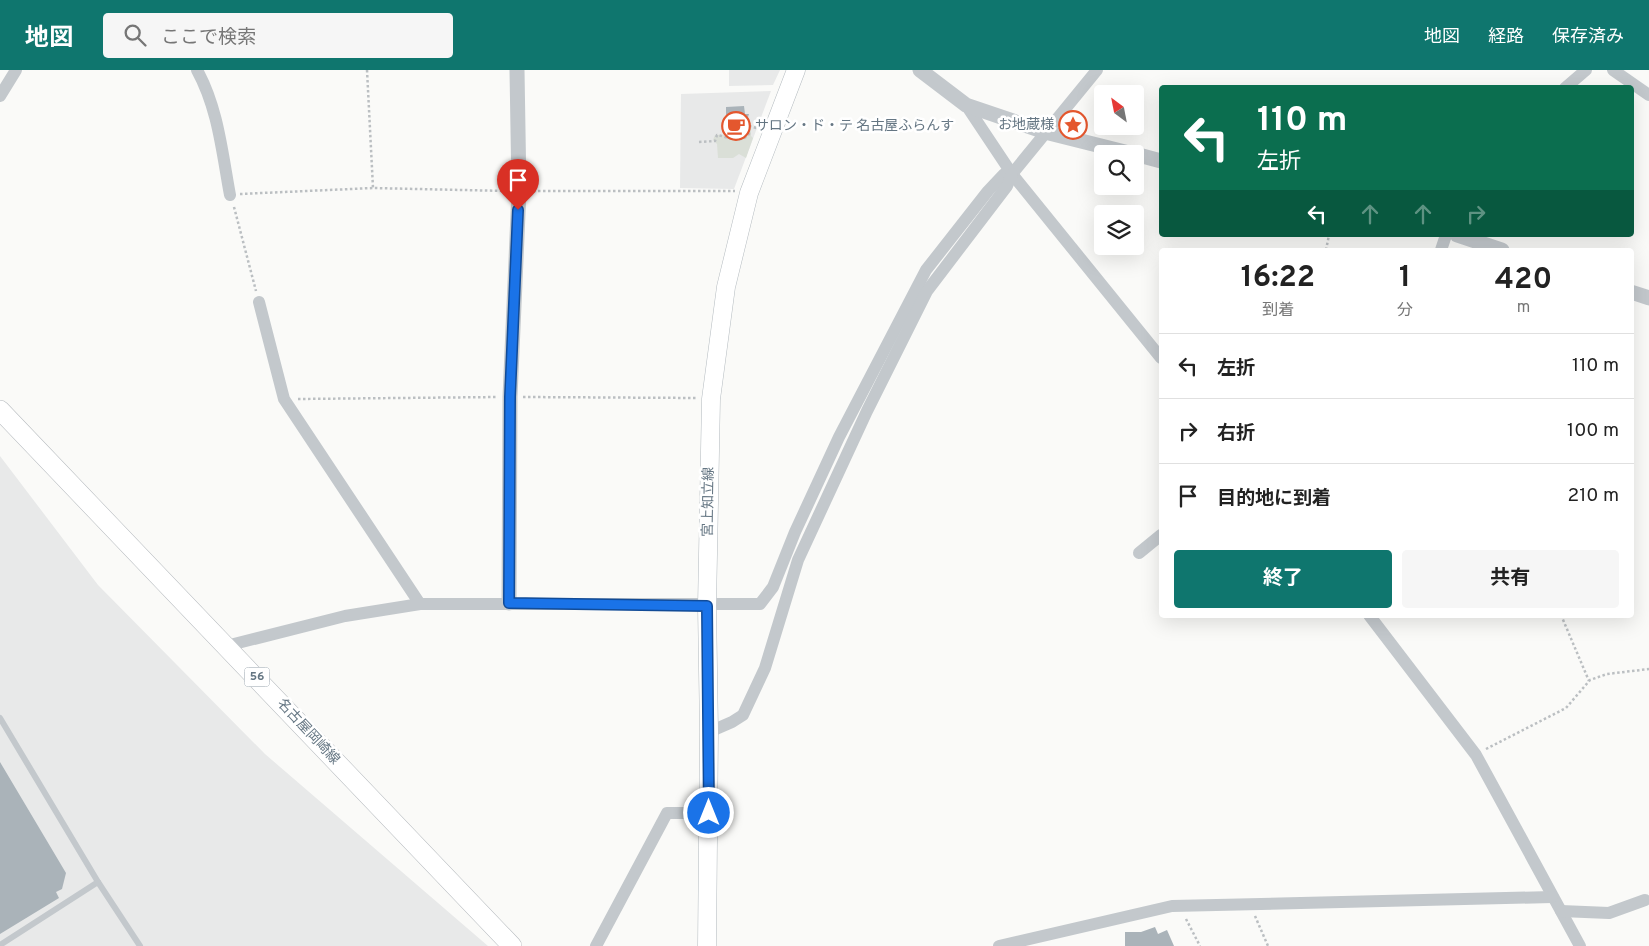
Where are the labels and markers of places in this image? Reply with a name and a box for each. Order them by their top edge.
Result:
place icon: お地蔵様 [1058,110,1088,140]
cafe icon: サロン・ド・テ 名古屋ふらんす [721,111,751,141]
place label: お地蔵様 [998,117,1054,134]
place label: サロン・ド・テ 名古屋ふらんす [755,118,954,135]
pin [497,159,539,210]

